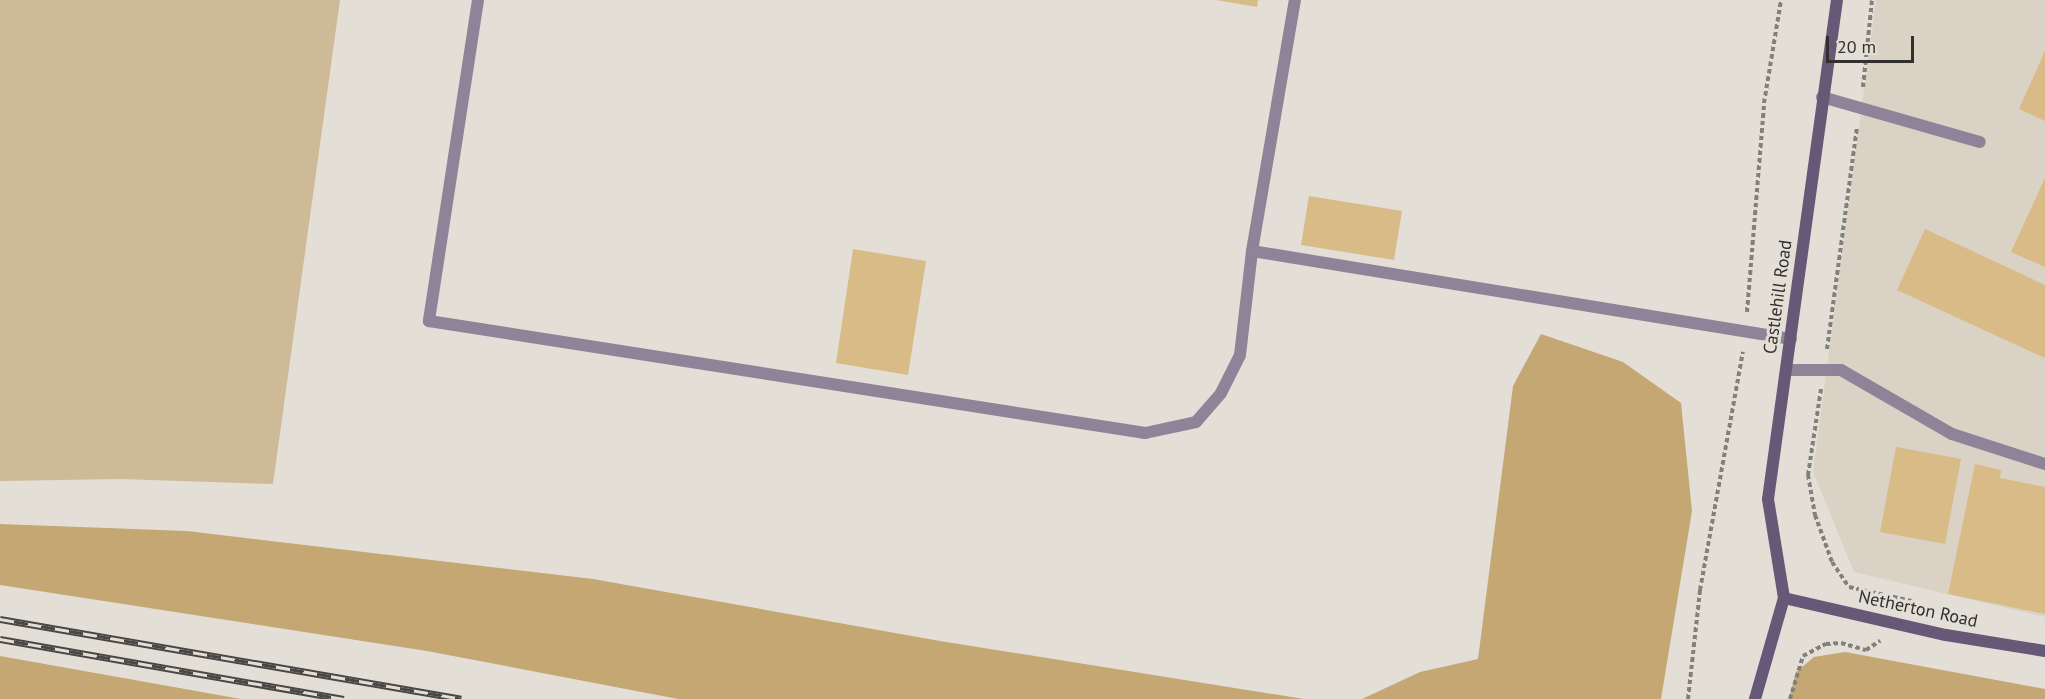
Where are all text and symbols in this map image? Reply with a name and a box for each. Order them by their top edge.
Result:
scale bar [1829,24,1918,62]
text: 20 m [1837,35,1876,58]
street label: Castlehill Road [1759,239,1797,355]
street label: Netherton Road [1856,586,1980,632]

